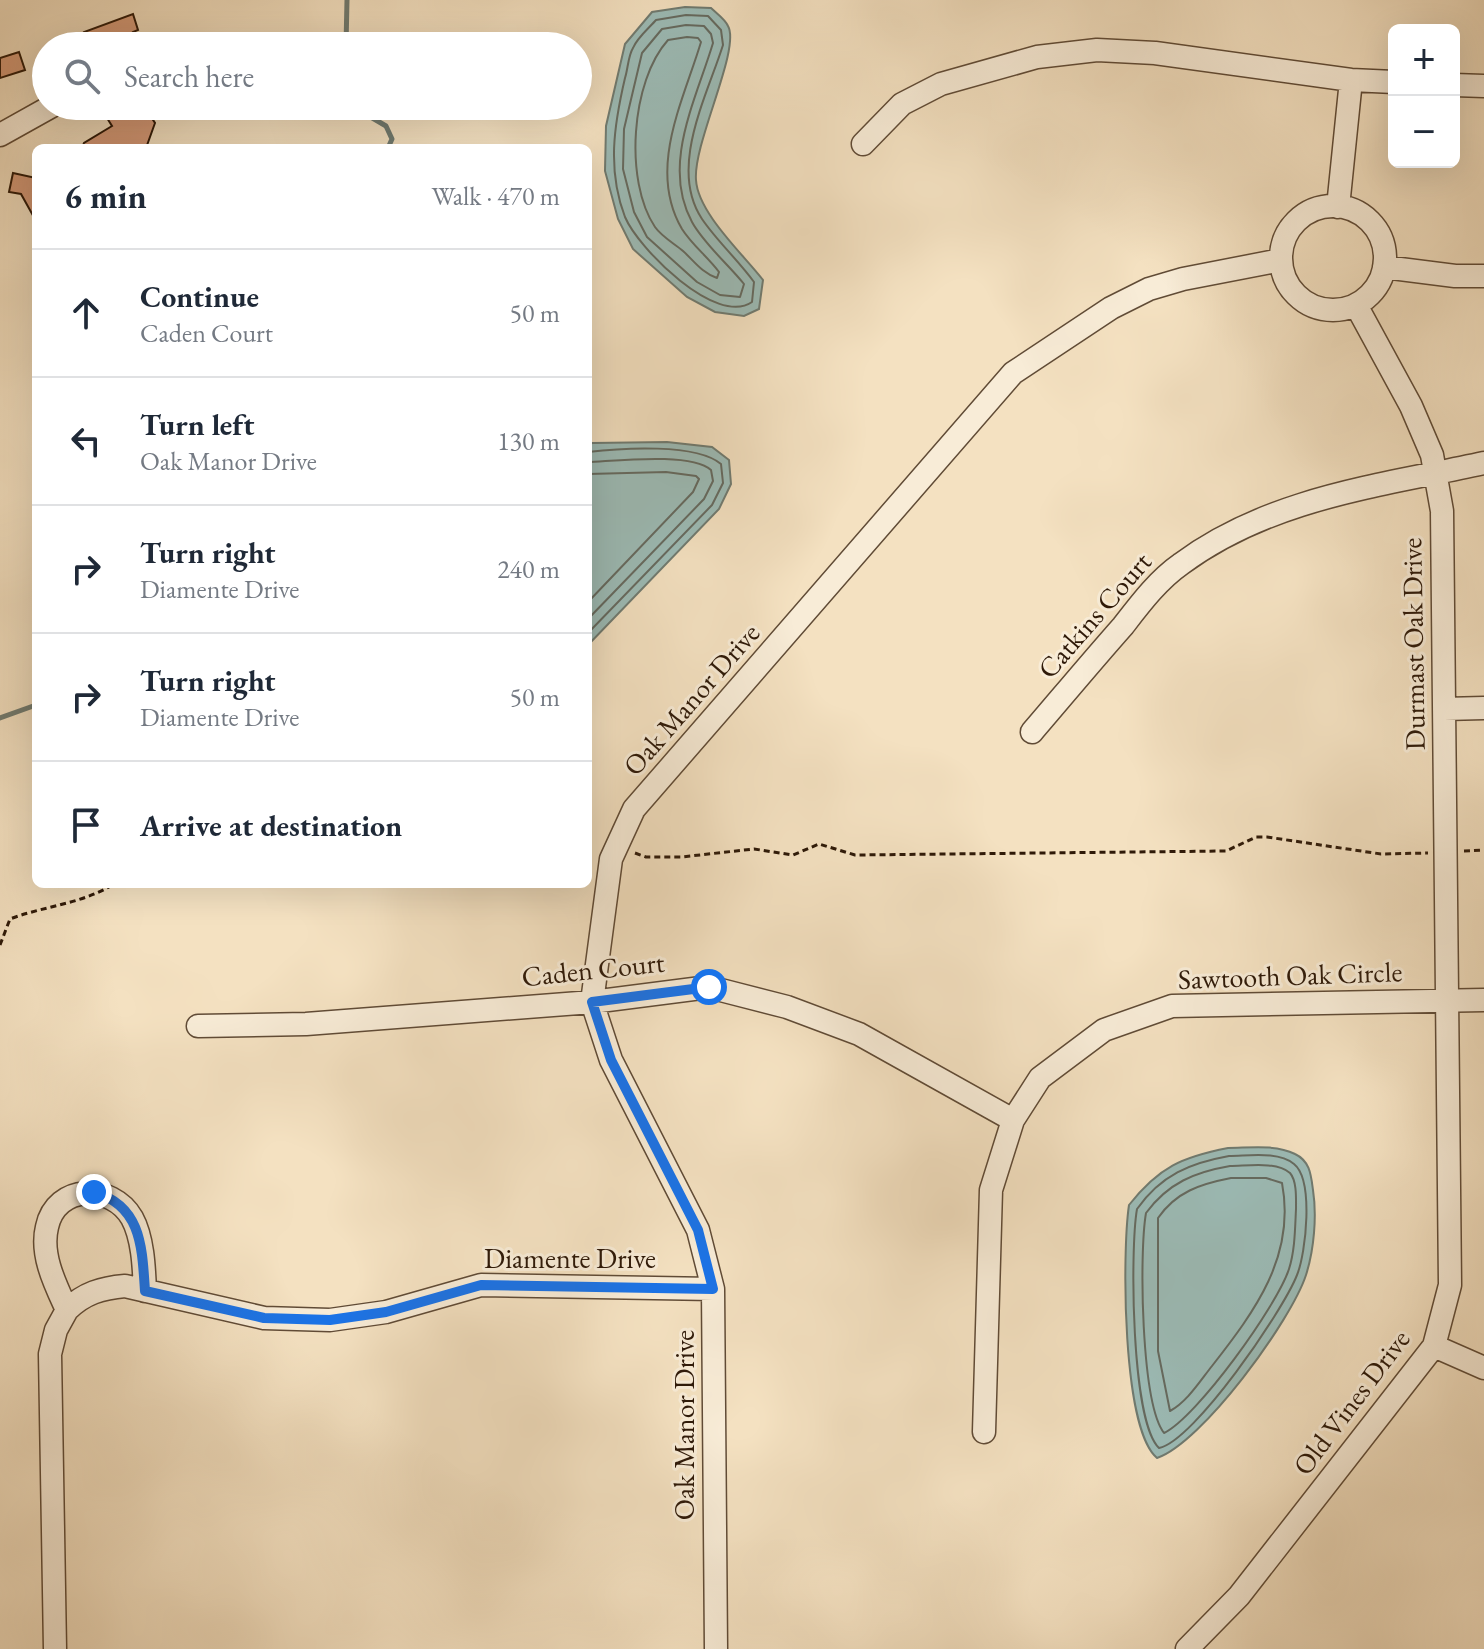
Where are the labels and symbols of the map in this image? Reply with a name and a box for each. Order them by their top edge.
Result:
street label: Durmast Oak Drive [1393,537,1433,751]
street label: Catkins Court [1029,544,1159,686]
street label: Oak Manor Drive [615,615,767,783]
street label: Caden Court [520,944,666,994]
street label: Sawtooth Oak Circle [1177,953,1403,997]
route start [691,969,727,1005]
route end [76,1174,112,1210]
street label: Diamente Drive [484,1240,656,1276]
street label: Old Vines Drive [1285,1322,1418,1482]
street label: Oak Manor Drive [666,1330,702,1520]

